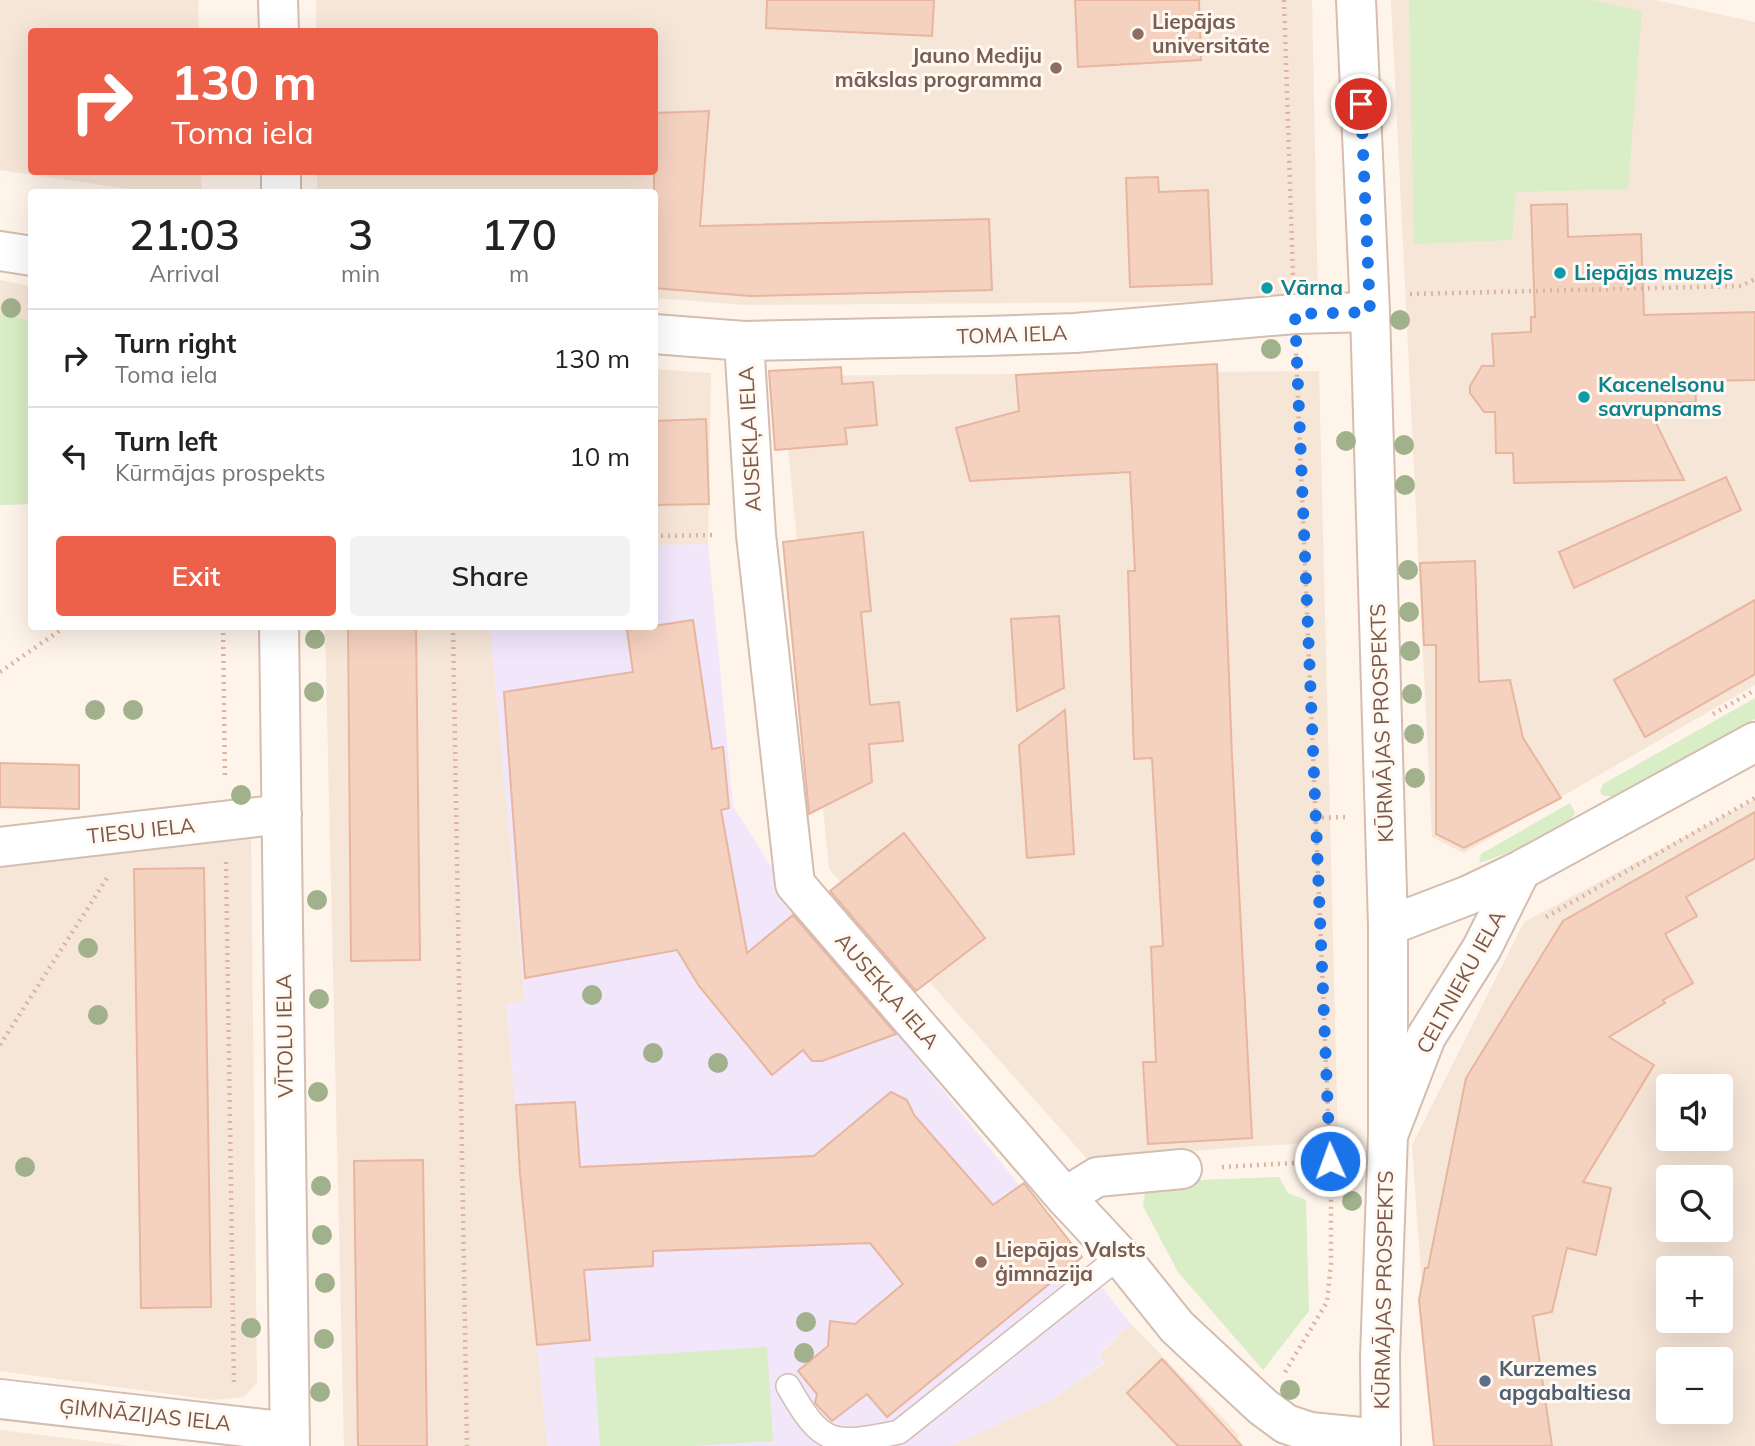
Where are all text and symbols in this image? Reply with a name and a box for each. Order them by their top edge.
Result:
place label: Liepājas universitāte [1152,8,1270,58]
marker: Liepājas universitāte [1130,26,1146,42]
place label: Jauno Mediju mākslas programma [835,42,1042,92]
text: 130 m [171,51,317,112]
icon: right [56,56,147,147]
marker: Jauno Mediju mākslas programma [1048,60,1064,76]
pin [1331,74,1391,134]
icon: arrive [1342,85,1380,123]
text: Toma iela [171,112,314,152]
text: 21:03 [129,208,240,261]
text: 3 [348,208,373,261]
text: 170 [481,208,557,261]
text: Arrival [149,259,220,288]
text: min [341,259,380,288]
text: m [509,259,529,288]
place label: Liepājas muzejs [1574,259,1733,285]
marker: Liepājas muzejs [1552,265,1568,281]
place label: Vārna [1280,274,1343,300]
marker: Vārna [1259,280,1275,296]
street label: TOMA IELA [956,319,1069,349]
text: Turn right [115,327,236,360]
icon: right [56,339,94,377]
text: 130 m [554,342,630,375]
text: Toma iela [115,360,218,389]
street label: AUSEKĻA IELA [732,365,768,512]
place label: Kacenelsonu savrupnams [1598,371,1725,421]
marker: Kacenelsonu savrupnams [1576,389,1592,405]
text: Turn left [115,425,217,458]
icon: left [56,437,94,475]
text: 10 m [569,440,630,473]
text: Kūrmājas prospekts [115,458,326,487]
button: Exit [56,536,336,616]
button: Share [350,536,630,616]
street label: KŪRMĀJAS PROSPEKTS [1364,603,1398,843]
street label: TIESU IELA [86,811,197,849]
street label: CELTNIEKU IELA [1410,905,1511,1058]
street label: AUSEKĻA IELA [829,927,946,1056]
street label: VĪTOLU IELA [270,973,298,1098]
map controls [1656,1074,1733,1424]
button: sound [1656,1074,1733,1151]
position arrow [1293,1124,1367,1198]
button: search [1656,1165,1733,1242]
street label: KŪRMĀJAS PROSPEKTS [1368,1170,1398,1410]
place label: Liepājas Valsts ģimnāzija [995,1236,1146,1286]
marker: Liepājas Valsts ģimnāzija [973,1254,989,1270]
button: + [1656,1256,1733,1333]
button: − [1656,1347,1733,1424]
place label: Kurzemes apgabaltiesa [1499,1355,1631,1405]
marker: Kurzemes apgabaltiesa [1477,1373,1493,1389]
street label: ĢIMNĀZIJAS IELA [58,1392,233,1437]

